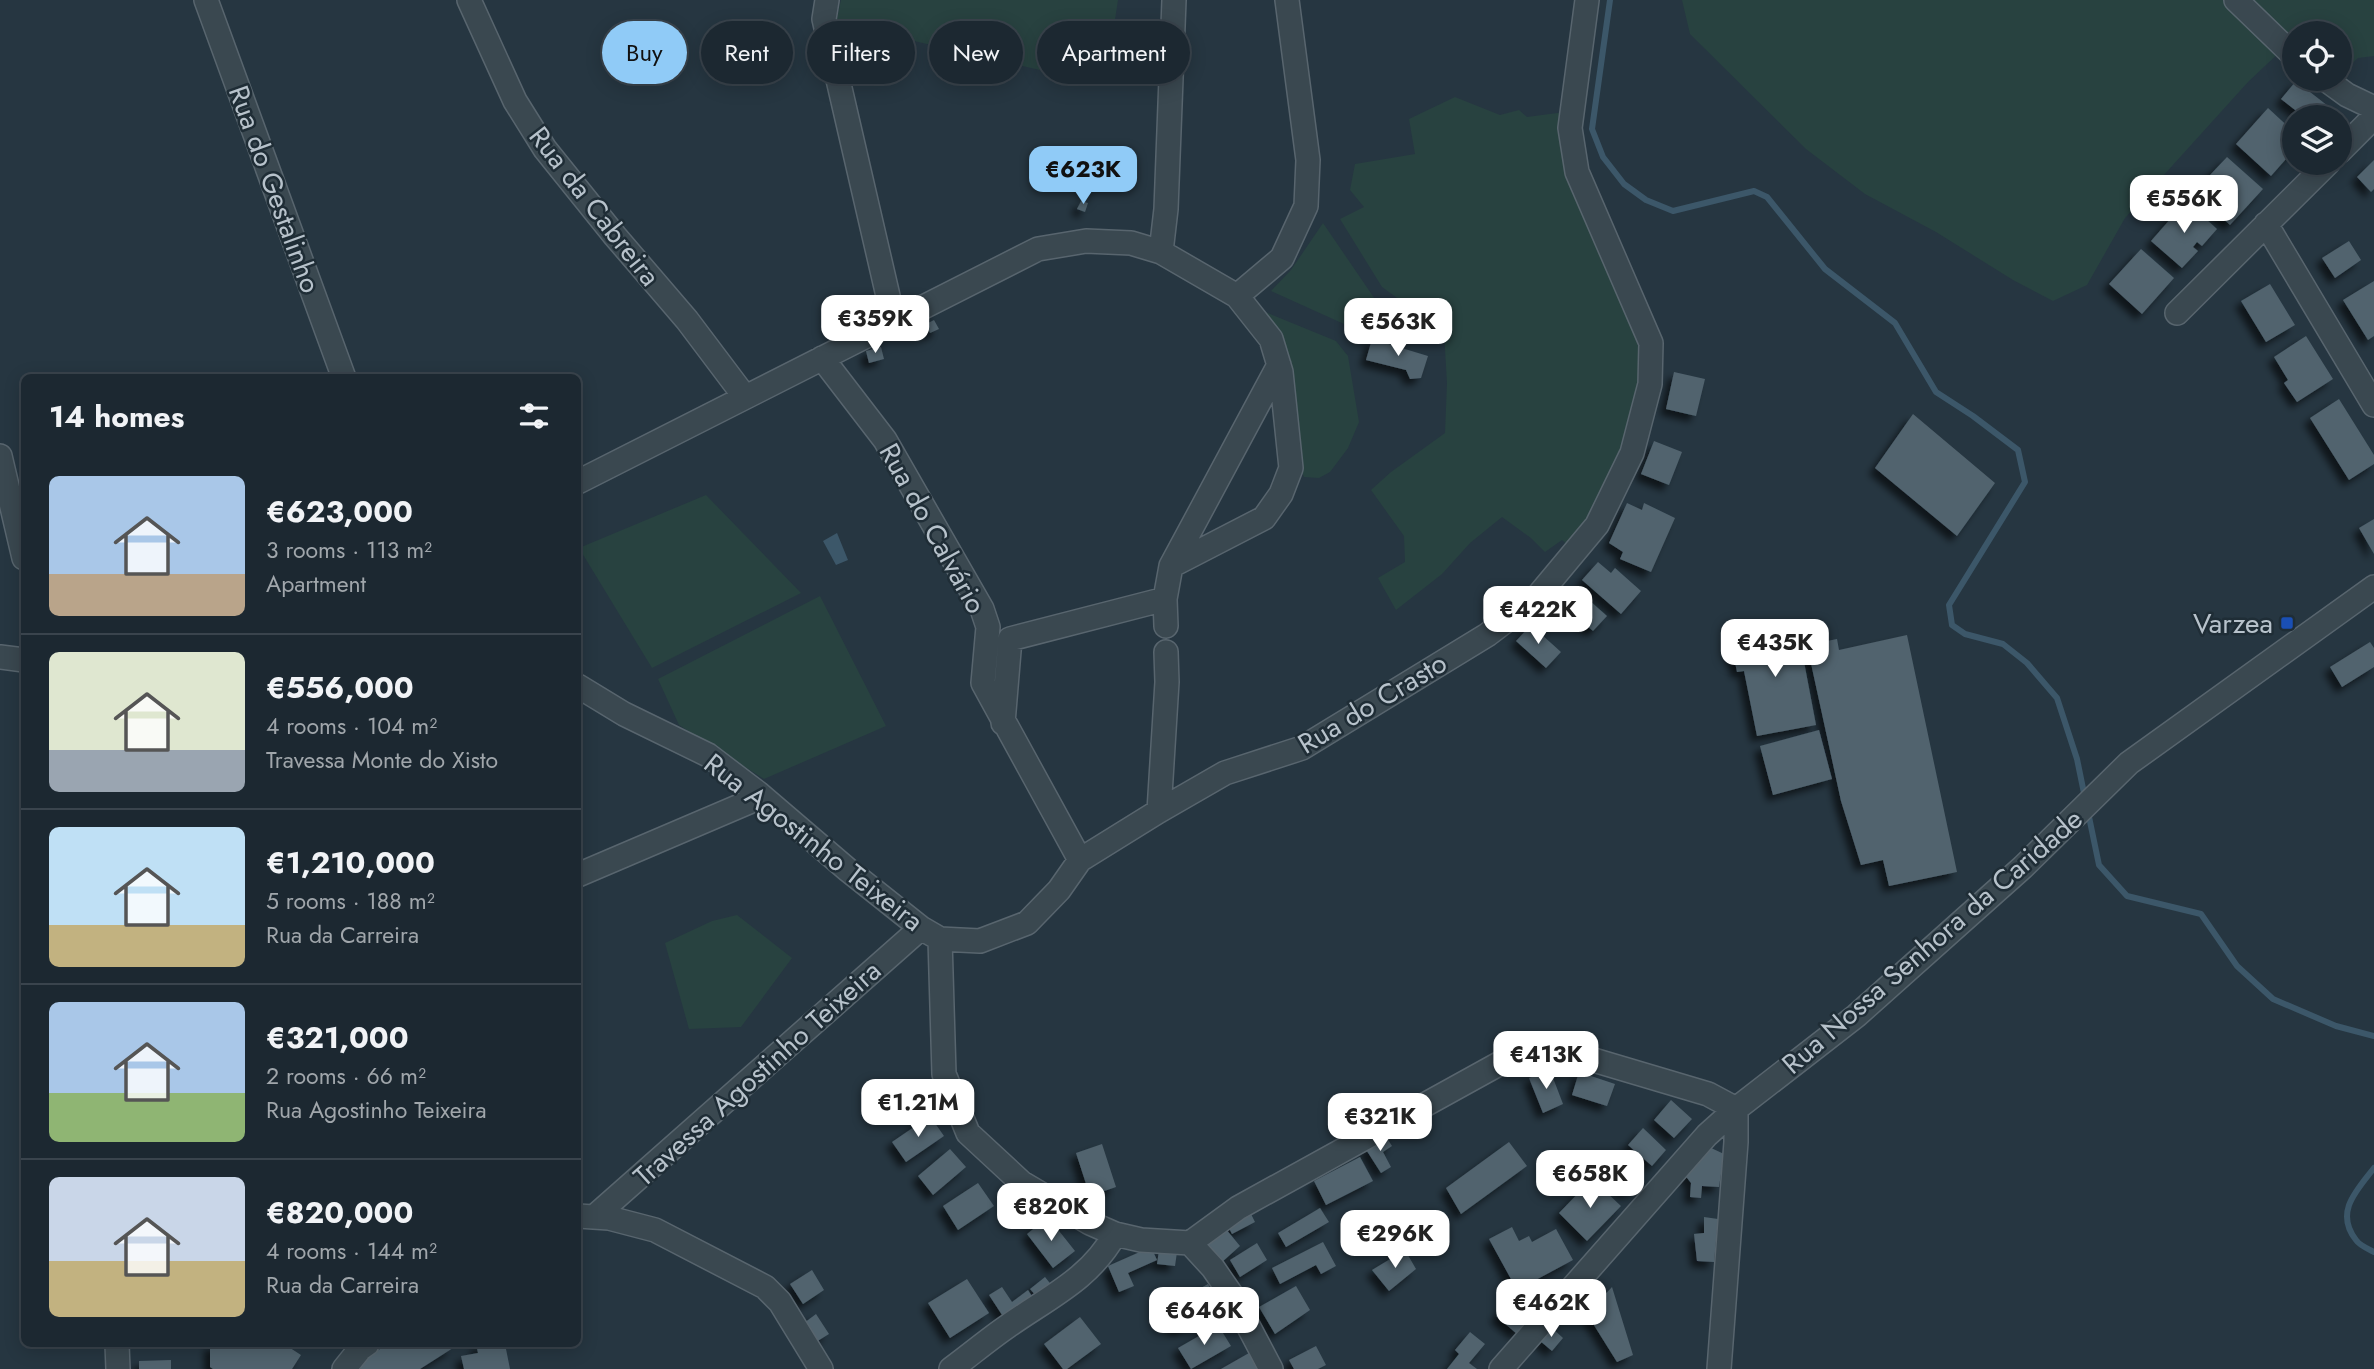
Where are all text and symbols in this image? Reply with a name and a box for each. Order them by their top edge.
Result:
chip: Buy [602,21,687,84]
chip: Rent [701,21,793,84]
chip: Filters [807,21,915,84]
chip: New [929,21,1023,84]
chip: Apartment [1037,21,1190,84]
map controls [2282,21,2352,175]
button: locate [2282,21,2352,91]
street label: Rua do Gestalinho [218,80,331,299]
button: layers [2282,105,2352,175]
street label: Rua da Cabreira [519,118,670,295]
pin: €623K [1034,146,1132,206]
text: €623K [1045,152,1121,186]
pin: €556K [2135,176,2233,235]
text: €556K [2146,181,2222,215]
pin: €359K [826,296,924,355]
pin: €563K [1349,298,1447,358]
text: €359K [837,301,913,335]
text: €563K [1360,304,1436,338]
text: 14 homes [49,395,184,438]
icon: filters [515,397,553,435]
street label: Rua do Calvário [869,436,996,621]
text: €623,000 [266,490,413,533]
icon: home [105,504,189,588]
text: 3 rooms · 113 m² [266,533,432,567]
text: Apartment [266,567,366,601]
pin: €422K [1489,586,1587,646]
text: €422K [1499,592,1577,626]
place label: Varzea [2193,603,2273,644]
marker: Varzea [2279,615,2295,631]
pin: €435K [1726,620,1824,679]
text: €435K [1737,625,1813,659]
street label: Rua do Crasto [1290,643,1455,764]
text: €556,000 [266,666,414,709]
icon: home [105,680,189,764]
text: 4 rooms · 104 m² [266,709,437,743]
text: Travessa Monte do Xisto [266,743,498,777]
street label: Rua Agostinho Teixeira [695,744,932,941]
street label: Rua Nossa Senhora da Caridade [1773,799,2092,1084]
text: €1,210,000 [266,841,435,884]
icon: home [105,855,189,939]
text: 5 rooms · 188 m² [266,884,435,918]
text: Rua da Carreira [266,918,419,952]
street label: Travessa Agostinho Teixeira [624,951,890,1196]
text: €321,000 [266,1016,409,1059]
icon: home [105,1030,189,1114]
pin: €413K [1497,1032,1595,1091]
text: €413K [1509,1037,1583,1071]
text: 2 rooms · 66 m² [266,1059,426,1093]
pin: €1.21M [861,1080,975,1139]
text: €1.21M [877,1085,959,1119]
text: Rua Agostinho Teixeira [266,1093,486,1127]
pin: €321K [1331,1094,1429,1153]
text: €321K [1344,1099,1416,1133]
pin: €658K [1541,1150,1639,1210]
text: €658K [1552,1156,1628,1190]
pin: €820K [1002,1184,1100,1243]
text: €820K [1013,1189,1089,1223]
text: €820,000 [266,1191,413,1234]
icon: home [105,1205,189,1289]
pin: €296K [1346,1210,1444,1270]
text: €296K [1356,1216,1434,1250]
text: 4 rooms · 144 m² [266,1234,437,1268]
text: Rua da Carreira [266,1268,419,1302]
pin: €462K [1502,1280,1600,1339]
text: €462K [1512,1285,1590,1319]
pin: €646K [1155,1288,1253,1347]
text: €646K [1165,1293,1243,1327]

